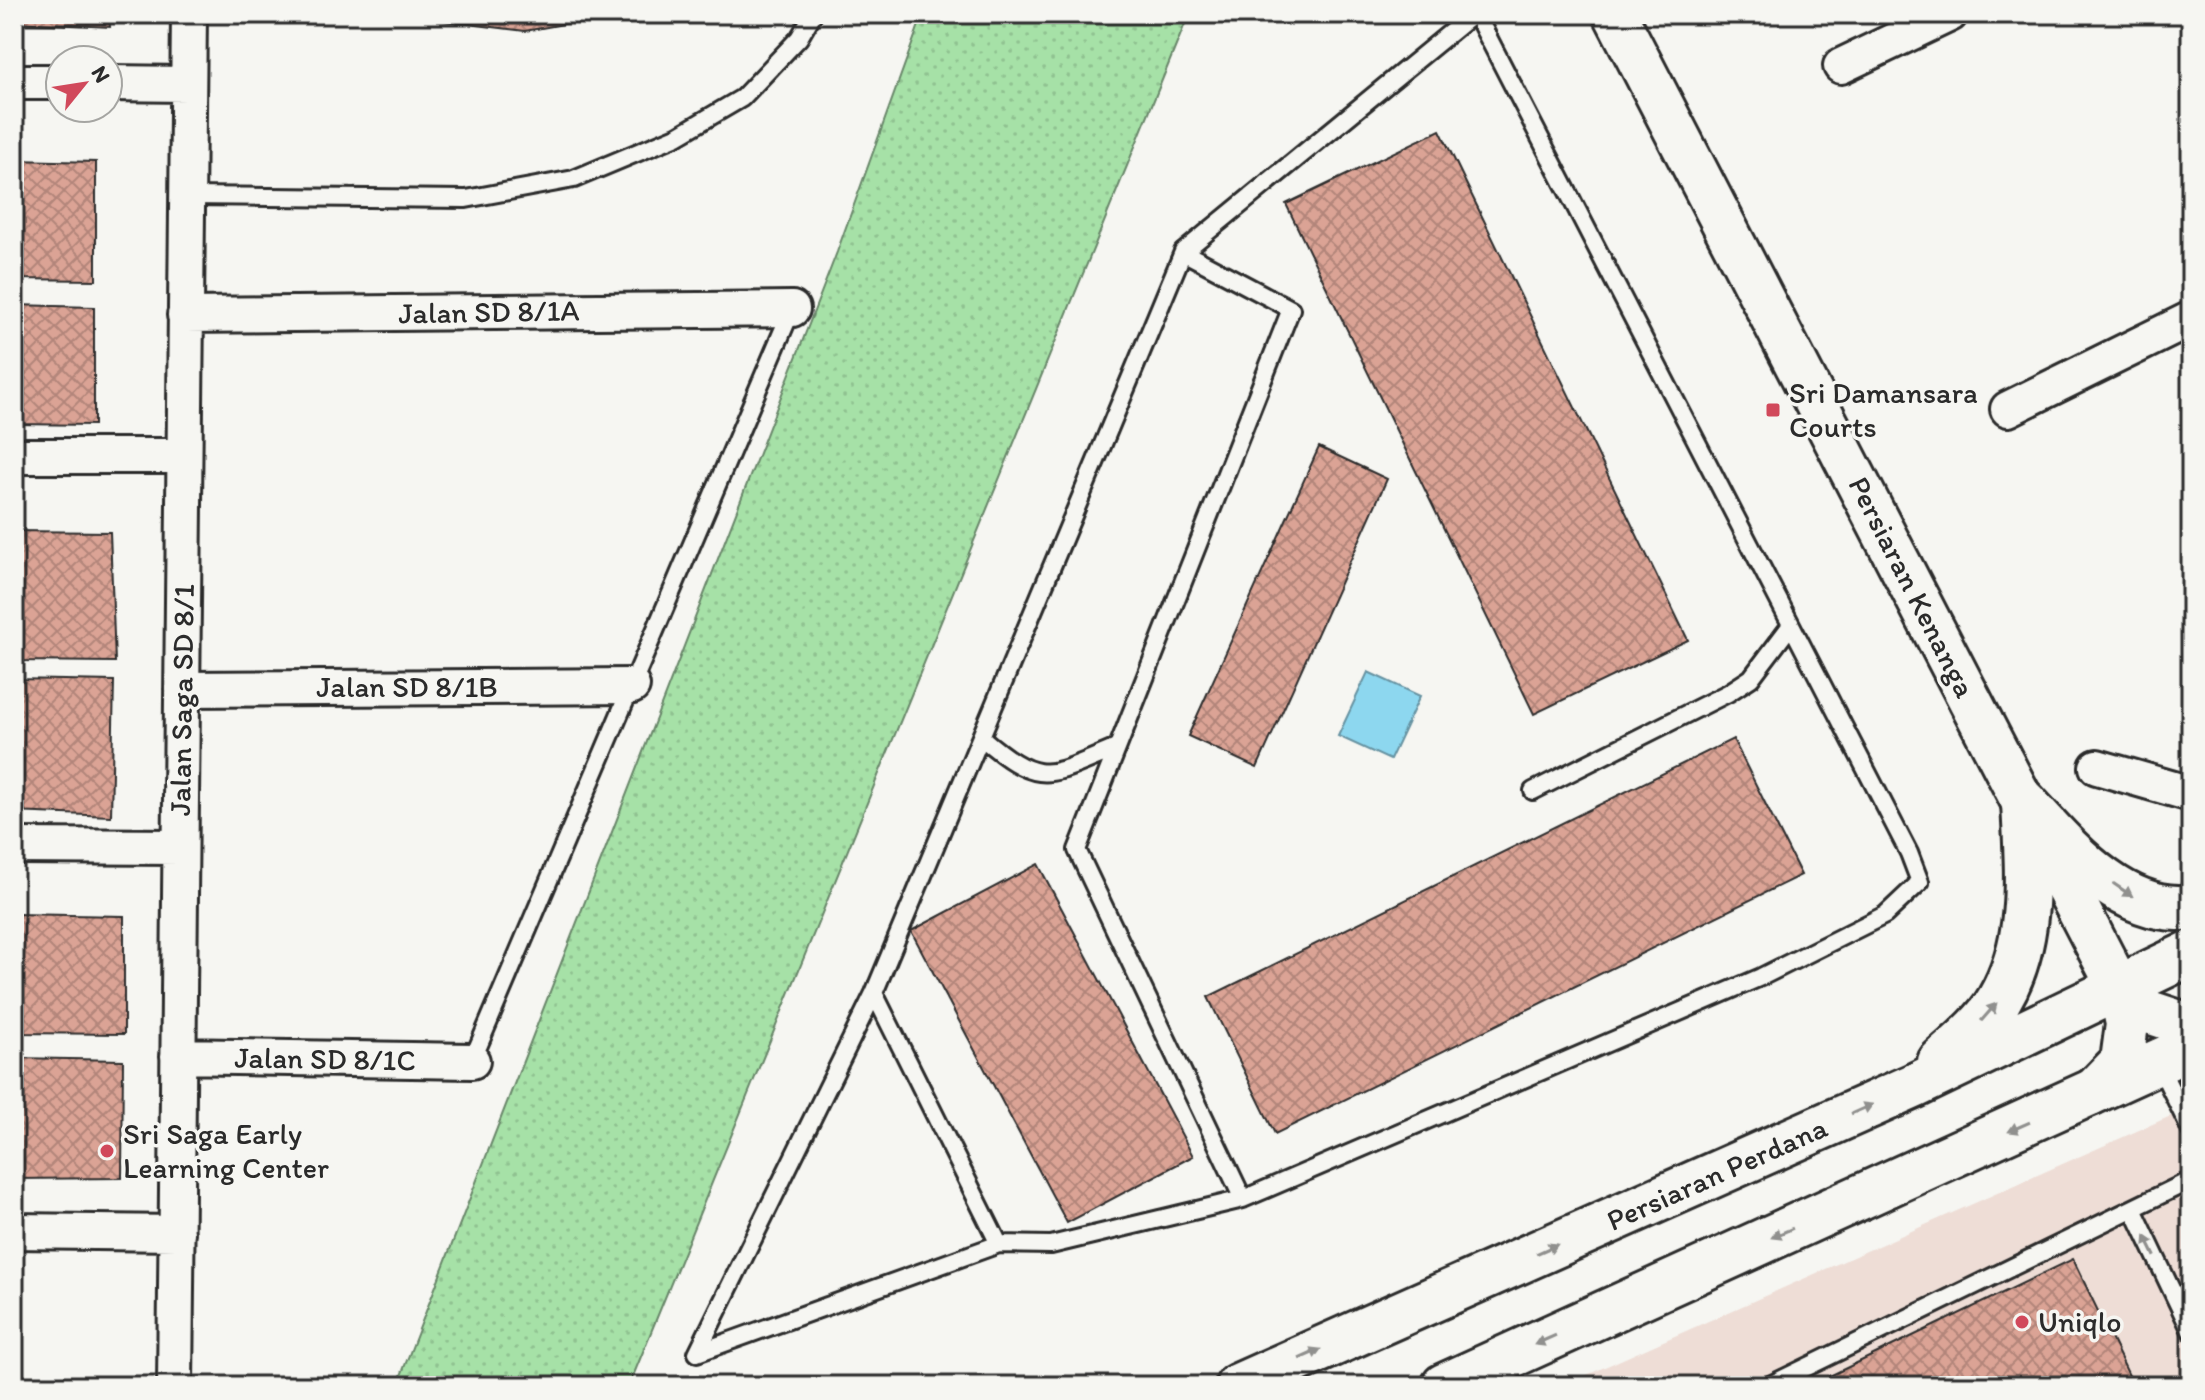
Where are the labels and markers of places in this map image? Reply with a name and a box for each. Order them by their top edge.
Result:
place label: Sri Damansara Courts [1789,374,1978,445]
marker: Sri Damansara Courts [1764,401,1782,419]
place label: Sri Saga Early Learning Center [123,1115,329,1186]
marker: Sri Saga Early Learning Center [98,1142,116,1160]
place label: Uniqlo [2038,1303,2122,1340]
marker: Uniqlo [2013,1313,2031,1331]

